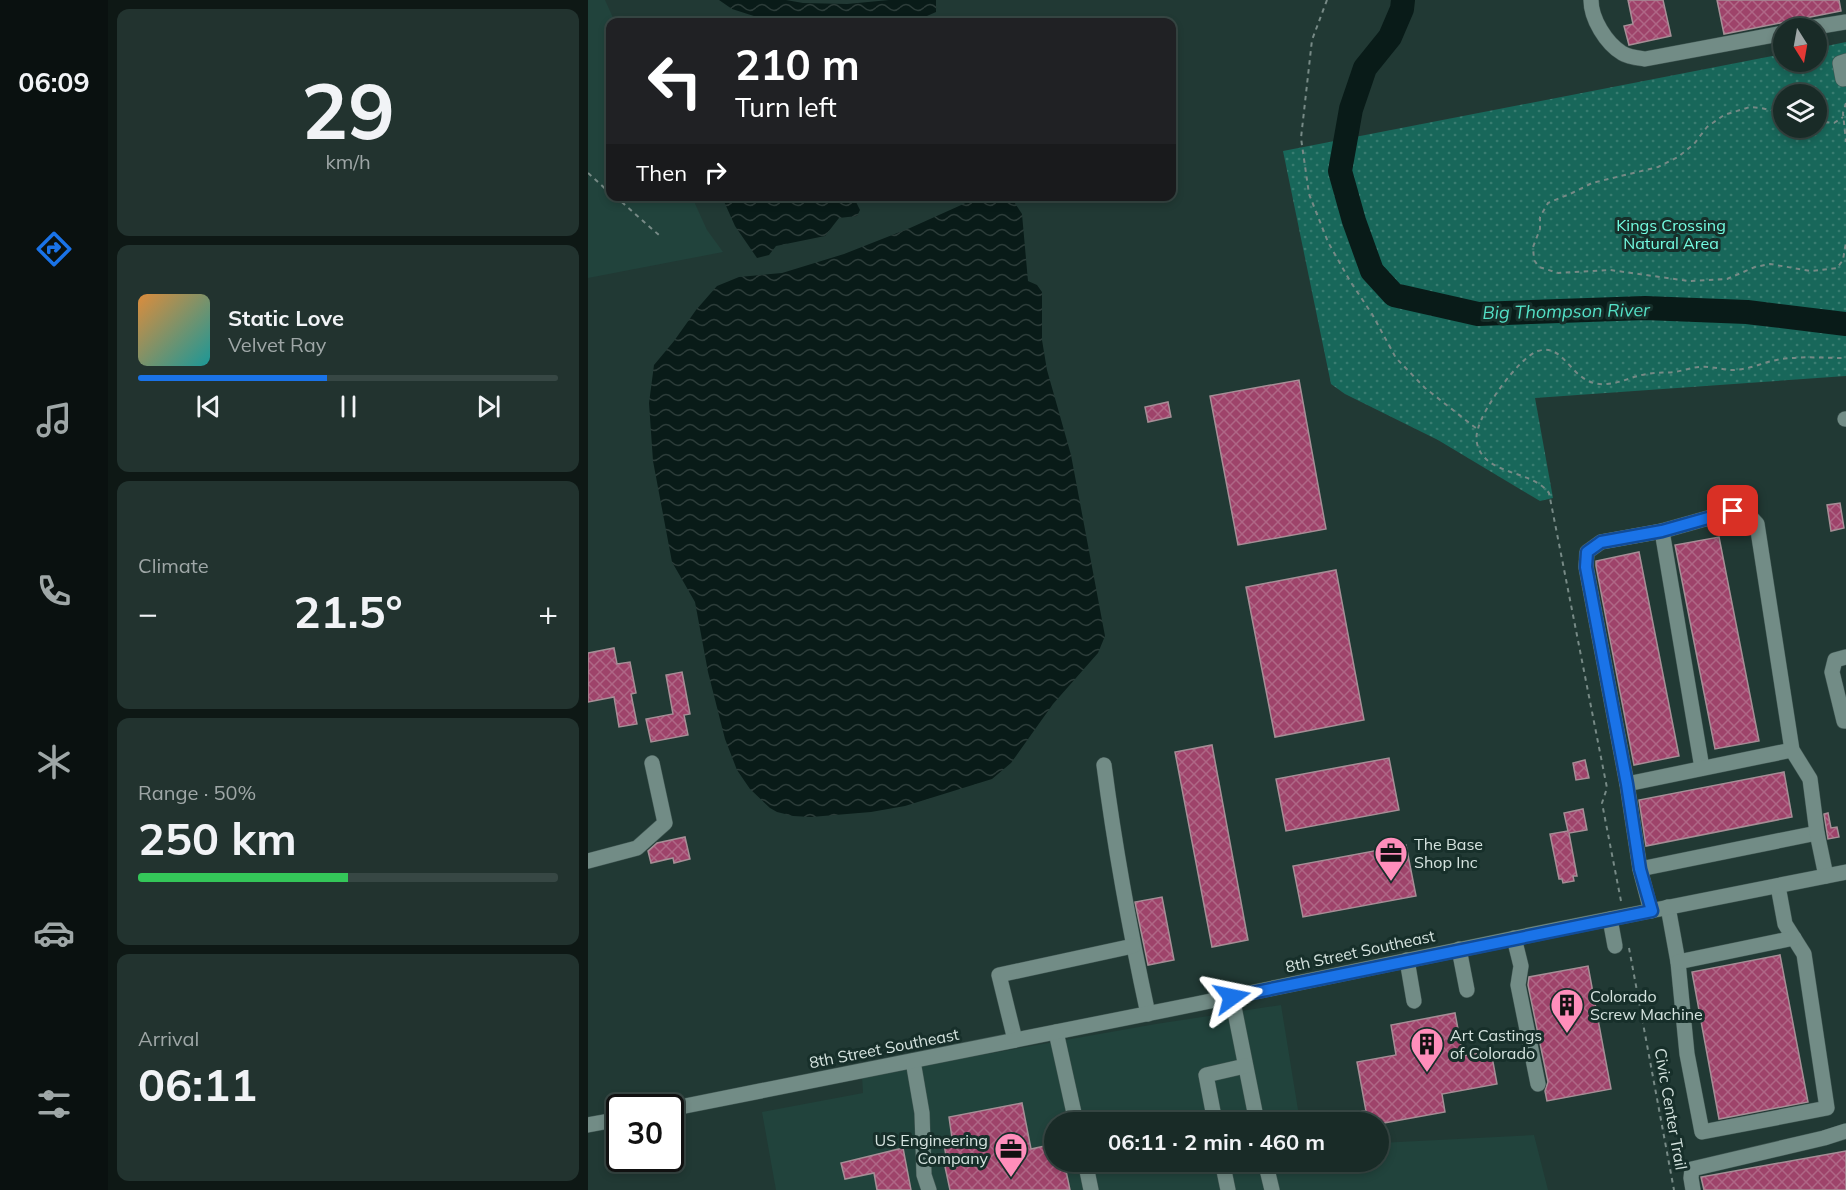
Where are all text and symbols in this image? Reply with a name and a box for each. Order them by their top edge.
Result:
north arrow [1773,18,1827,72]
map controls [1773,18,1827,138]
text: 210 m [735,38,860,91]
icon: left [636,42,714,120]
text: 29 [301,61,395,159]
text: 06:09 [18,65,90,99]
button: layers [1773,84,1827,138]
text: Turn left [735,90,837,124]
text: km/h [325,149,371,174]
icon: right [699,156,732,189]
text: Then [636,159,687,187]
park label: Kings Crossing Natural Area [1616,215,1726,253]
icon: directions [33,228,75,270]
water label: Big Thompson River [1482,298,1651,324]
text: Static Love [228,304,344,332]
text: Velvet Ray [228,332,326,357]
icon: previous [192,390,225,423]
icon: pause [332,390,365,423]
icon: next [472,390,505,423]
icon: music [33,399,75,441]
pin [1707,485,1758,536]
icon: arrive [1716,494,1749,527]
text: Climate [138,553,209,578]
icon: phone [33,570,75,612]
text: 21.5° [293,583,403,639]
text: − [138,592,158,633]
text: + [538,592,558,633]
icon: climate [33,741,75,783]
text: Range · 50% [138,780,256,805]
text: 250 km [138,810,297,866]
place label: The Base Shop Inc [1414,834,1483,872]
office icon: The Base Shop Inc [1373,835,1409,882]
icon: car [33,912,75,954]
street label: 8th Street Southeast [1283,925,1437,977]
position arrow [1200,965,1264,1029]
place label: Colorado Screw Machine [1590,986,1703,1024]
building icon: Colorado Screw Machine [1549,987,1585,1034]
street label: 8th Street Southeast [807,1024,961,1072]
place label: Art Castings of Colorado [1450,1025,1542,1063]
text: Arrival [138,1026,199,1051]
building icon: Art Castings of Colorado [1409,1026,1445,1073]
street label: Civic Center Trail [1650,1047,1692,1171]
text: 06:11 [138,1056,257,1112]
icon: filters [33,1083,75,1125]
speed limit sign: 30 [606,1094,684,1172]
text: 06:11 · 2 min · 460 m [1108,1128,1325,1156]
place label: US Engineering Company [875,1130,989,1168]
office icon: US Engineering Company [993,1131,1029,1178]

